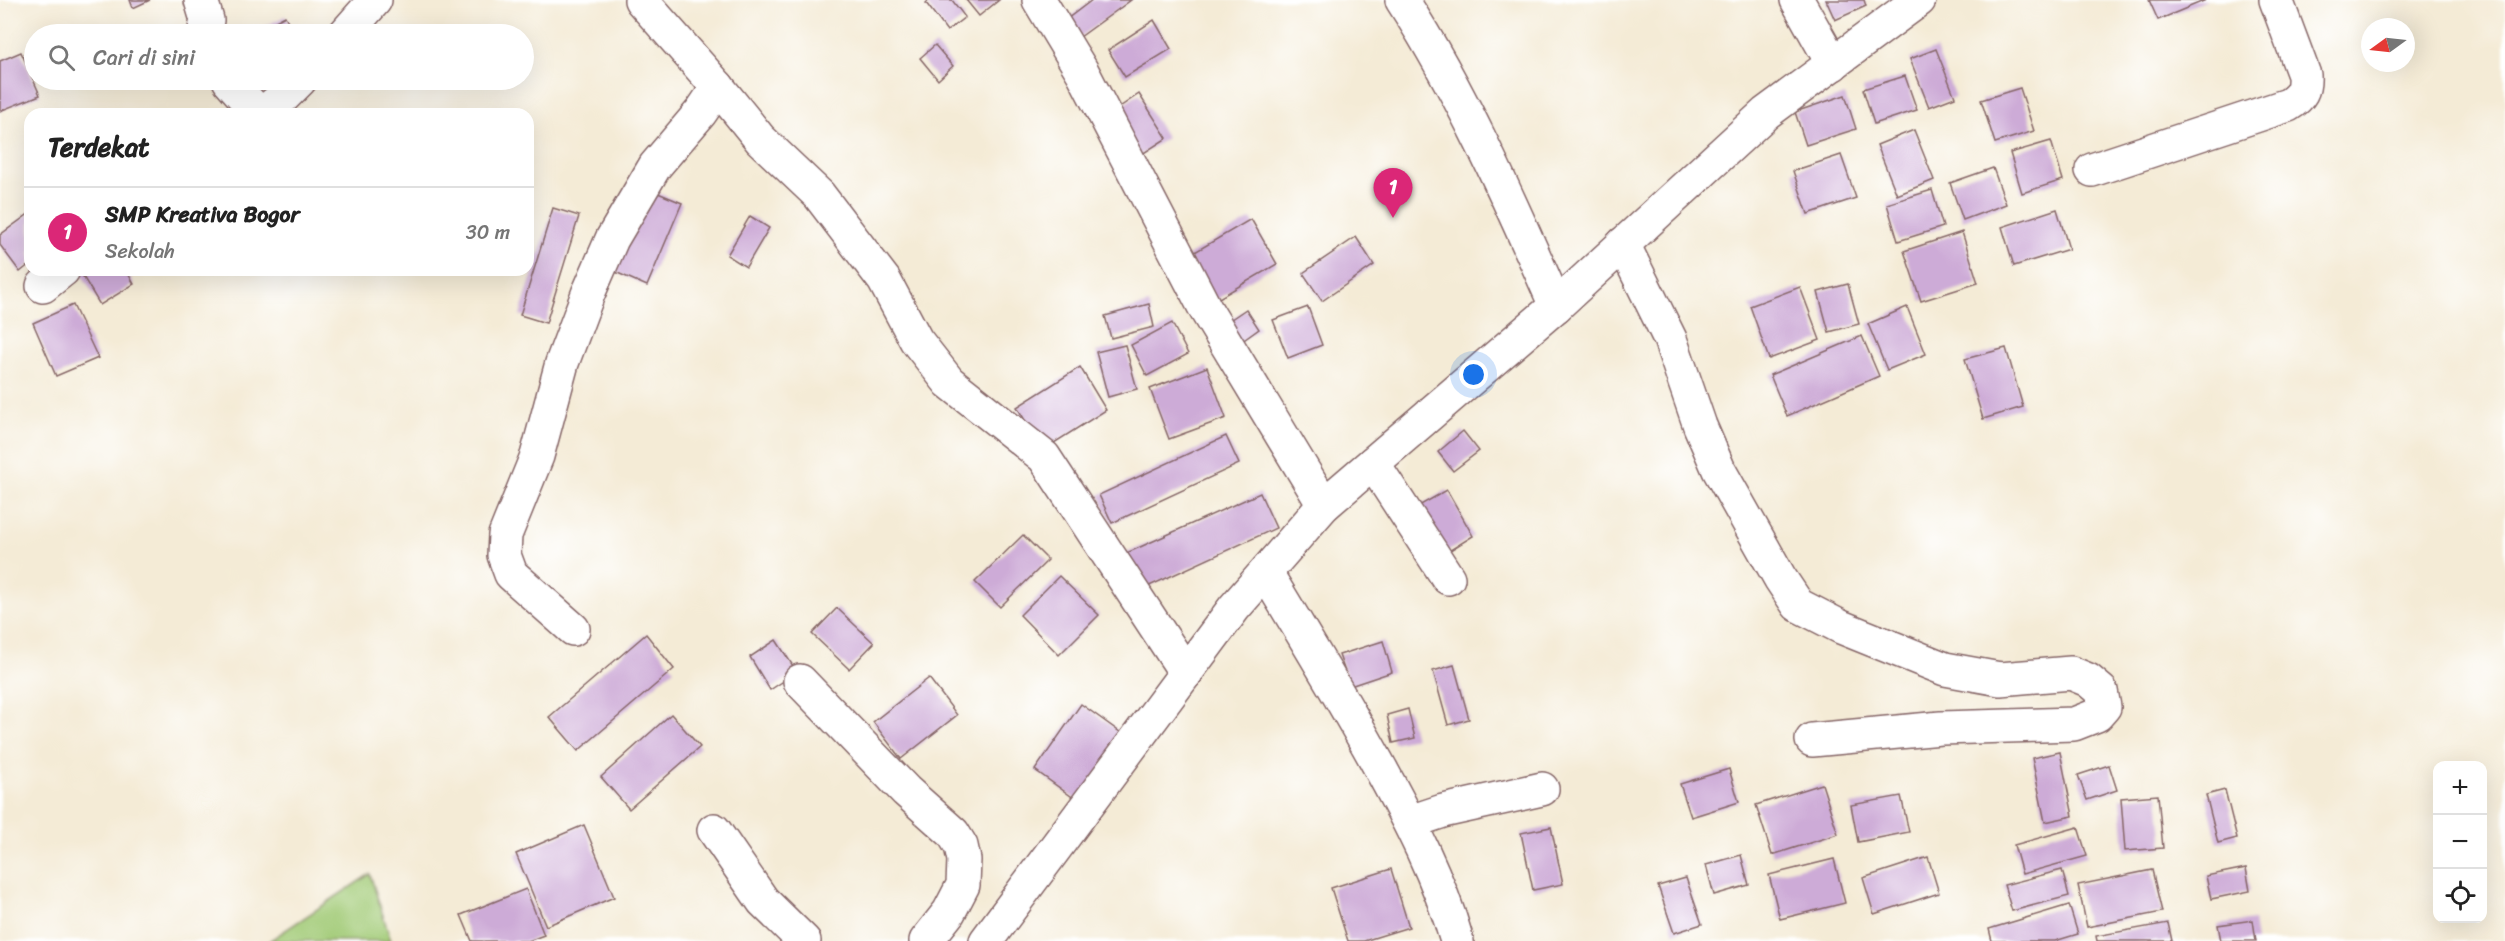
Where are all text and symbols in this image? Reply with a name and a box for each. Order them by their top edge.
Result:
north arrow [2361,18,2415,72]
search box [24,24,534,90]
text: Cari di sini [93,38,195,77]
icon: search [45,41,78,74]
text: Terdekat [48,124,149,170]
pin: 1 [1374,168,1412,218]
text: SMP Kreativa Bogor [105,195,299,234]
text: 1 [63,215,72,250]
text: 30 m [466,215,510,250]
text: Sekolah [105,234,175,269]
your location [1459,360,1488,389]
map controls [2433,761,2487,923]
button: + [2433,761,2487,815]
button: − [2433,815,2487,869]
button: locate [2433,869,2487,923]

